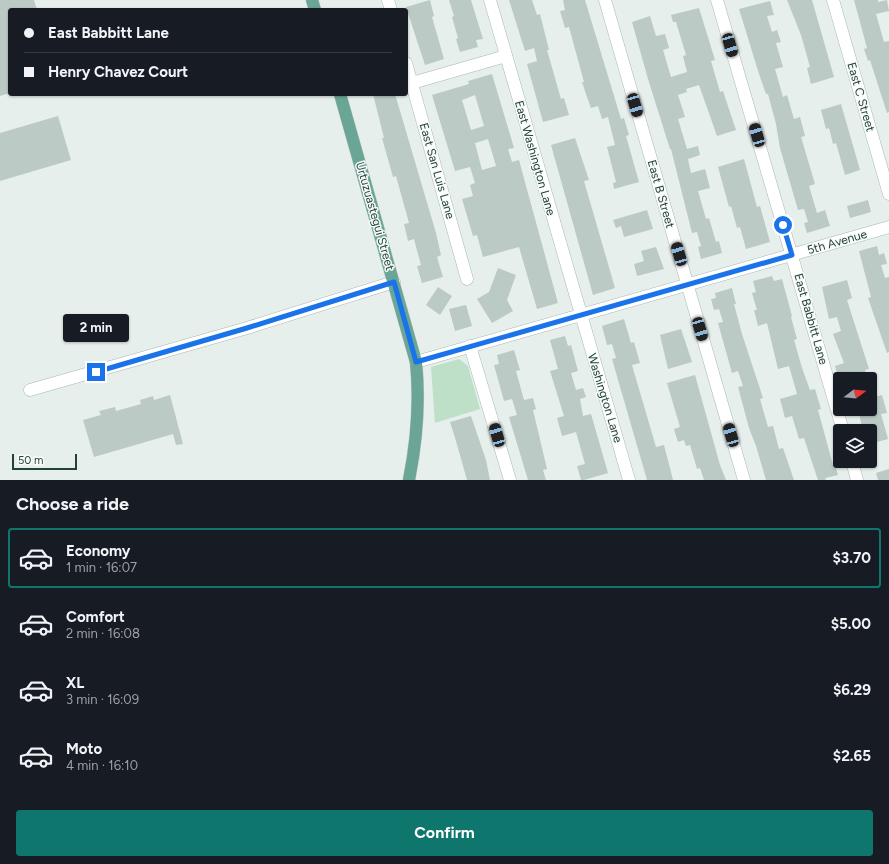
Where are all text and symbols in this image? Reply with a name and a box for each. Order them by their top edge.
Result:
text: East Babbitt Lane [48,24,169,42]
car [721,32,739,58]
street label: East C Street [844,61,878,134]
text: Henry Chavez Court [48,63,188,81]
car [626,92,644,118]
street label: East Washington Lane [512,99,558,218]
street label: East San Luis Lane [417,121,458,221]
car [748,122,766,148]
street label: East B Street [645,158,678,230]
street label: Urtuzuastegui Street [353,160,397,272]
route start [774,216,792,234]
street label: 5th Avenue [805,227,869,257]
car [670,241,688,267]
street label: East Babbitt Lane [791,272,831,367]
callout: 2 min [63,314,129,342]
car [691,316,709,342]
text: 2 min [80,320,112,335]
street label: Washington Lane [585,352,625,445]
route end [87,363,105,381]
north arrow [833,372,877,416]
map controls [833,372,877,468]
car [488,422,506,448]
car [722,422,740,448]
button: layers [833,424,877,468]
scale bar [12,452,77,471]
text: 50 m [18,454,43,467]
text: Choose a ride [16,493,129,515]
icon: car [18,540,54,576]
text: Economy [66,542,131,560]
text: $3.70 [833,549,871,567]
text: 1 min · 16:07 [66,560,137,575]
icon: car [18,606,54,642]
text: Comfort [66,608,125,626]
text: $5.00 [831,615,871,633]
text: 2 min · 16:08 [66,626,140,641]
icon: car [18,672,54,708]
text: XL [66,674,84,692]
text: $6.29 [833,681,871,699]
text: 3 min · 16:09 [66,692,139,707]
icon: car [18,738,54,774]
text: Moto [66,740,102,758]
text: $2.65 [833,747,871,765]
text: 4 min · 16:10 [66,758,138,773]
button: Confirm [16,810,873,856]

